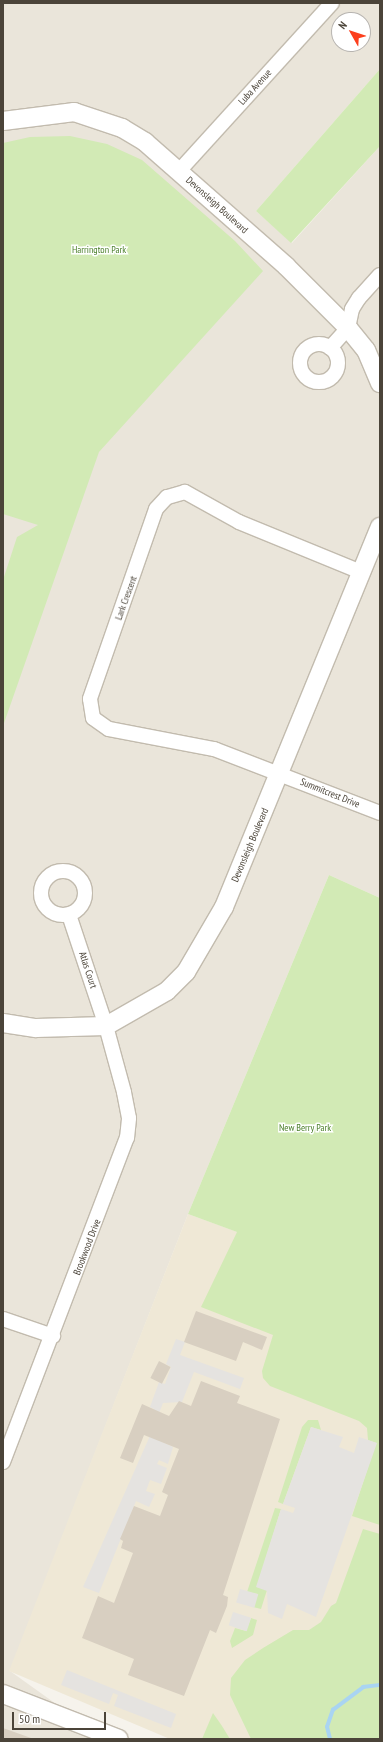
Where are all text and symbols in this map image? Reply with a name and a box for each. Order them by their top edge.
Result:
north arrow [331,12,371,52]
text: N [335,18,350,32]
street label: Luba Avenue [236,67,274,107]
street label: Devonsleigh Boulevard [184,174,250,236]
park label: Harrington Park [72,244,126,256]
street label: Lark Crescent [112,574,140,622]
street label: Summitcrest Drive [298,776,362,810]
street label: Devonsleigh Boulevard [229,806,271,884]
street label: Atlas Court [76,950,100,990]
park label: New Berry Park [279,1122,331,1134]
street label: Brookwood Drive [71,1217,103,1277]
scale bar [14,1704,108,1730]
text: 50 m [19,1711,40,1726]

